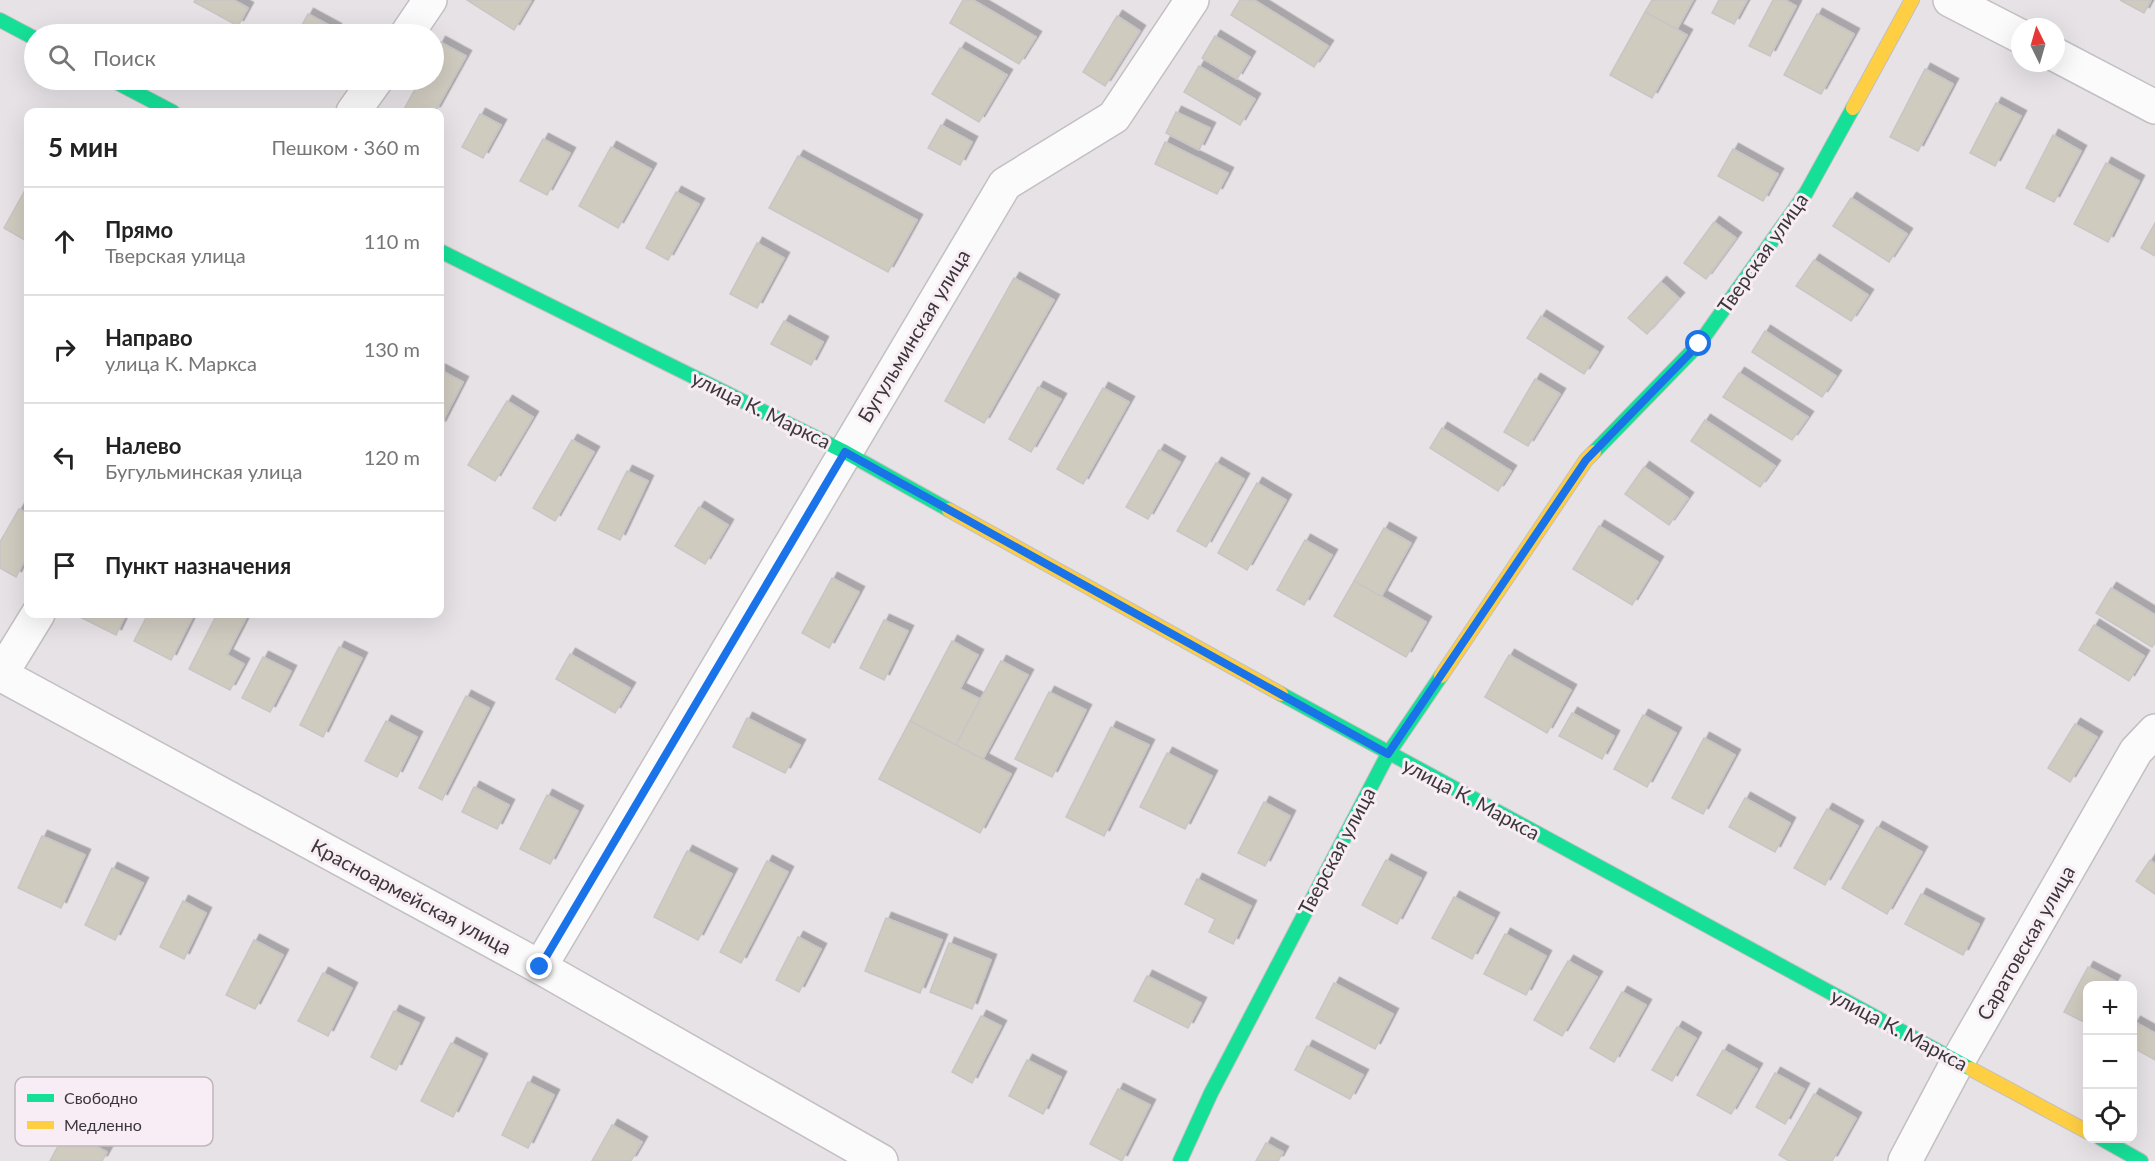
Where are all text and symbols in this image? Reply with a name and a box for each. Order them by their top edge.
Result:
north arrow [2011,18,2065,72]
search box [24,24,444,90]
icon: search [45,41,78,74]
text: Поиск [93,44,156,71]
text: 5 мин [48,131,118,163]
text: Пешком · 360 m [271,135,420,159]
street label: Тверская улица [1712,188,1812,317]
text: Прямо [105,216,173,243]
icon: ahead [48,225,81,258]
text: 110 m [364,229,420,253]
text: Тверская улица [105,243,246,267]
street label: Бугульминская улица [852,245,974,426]
text: Направо [105,324,193,351]
route start [1685,330,1711,356]
icon: right [48,333,81,366]
text: 130 m [364,337,420,361]
text: улица К. Маркса [105,351,257,375]
street label: улица К. Маркса [688,365,835,453]
text: Налево [105,432,181,459]
icon: left [48,441,81,474]
text: 120 m [364,445,420,469]
text: Бугульминская улица [105,459,303,483]
icon: arrive [48,549,81,582]
text: Пункт назначения [105,552,291,579]
street label: улица К. Маркса [1399,752,1544,844]
street label: Тверская улица [1292,783,1380,918]
street label: Красноармейская улица [307,833,516,959]
street label: Саратовская улица [1971,861,2079,1024]
route end [526,953,552,979]
map controls [2083,981,2137,1143]
button: + [2083,981,2137,1035]
street label: улица К. Маркса [1827,983,1972,1075]
button: − [2083,1035,2137,1089]
legend [15,1077,213,1146]
text: Свободно [64,1088,138,1107]
button: locate [2083,1089,2137,1143]
text: Медленно [64,1115,142,1134]

